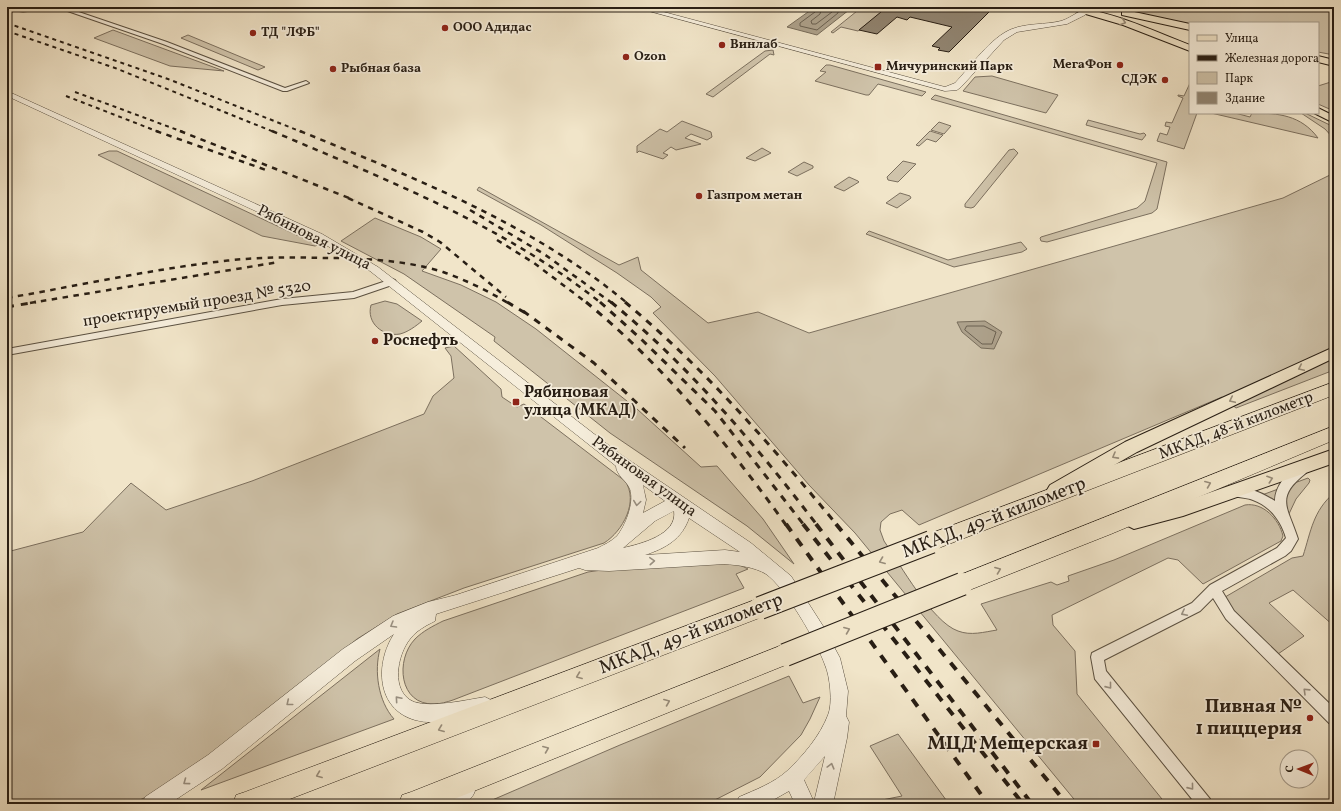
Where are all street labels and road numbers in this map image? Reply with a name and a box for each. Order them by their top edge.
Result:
street label: Рябиновая улица [253,200,375,276]
street label: проектируемый проезд № 5320 [81,275,313,333]
street label: МКАД, 48-й километр [1156,386,1316,466]
street label: Рябиновая улица [587,431,701,523]
street label: МКАД, 49-й километр [898,471,1090,565]
street label: МКАД, 49-й километр [595,587,787,681]

